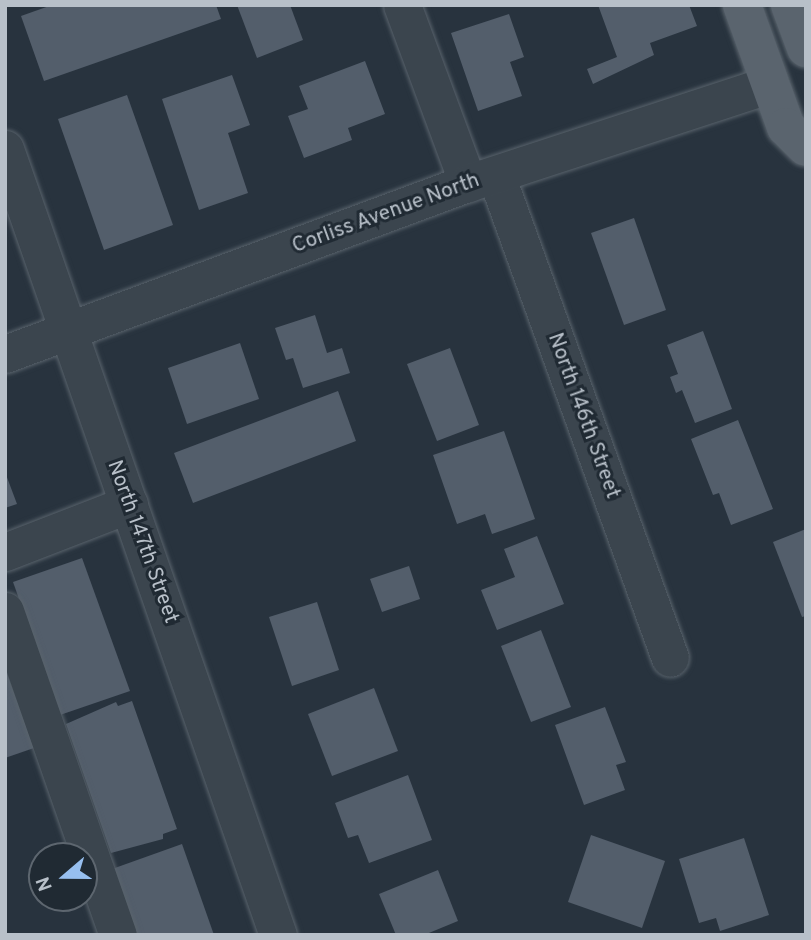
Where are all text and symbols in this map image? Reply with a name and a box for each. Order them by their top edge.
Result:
street label: Corliss Avenue North [289,168,483,260]
street label: North 146th Street [541,330,625,502]
street label: North 147th Street [101,457,183,627]
north arrow [28,842,98,912]
text: N [32,873,59,894]

